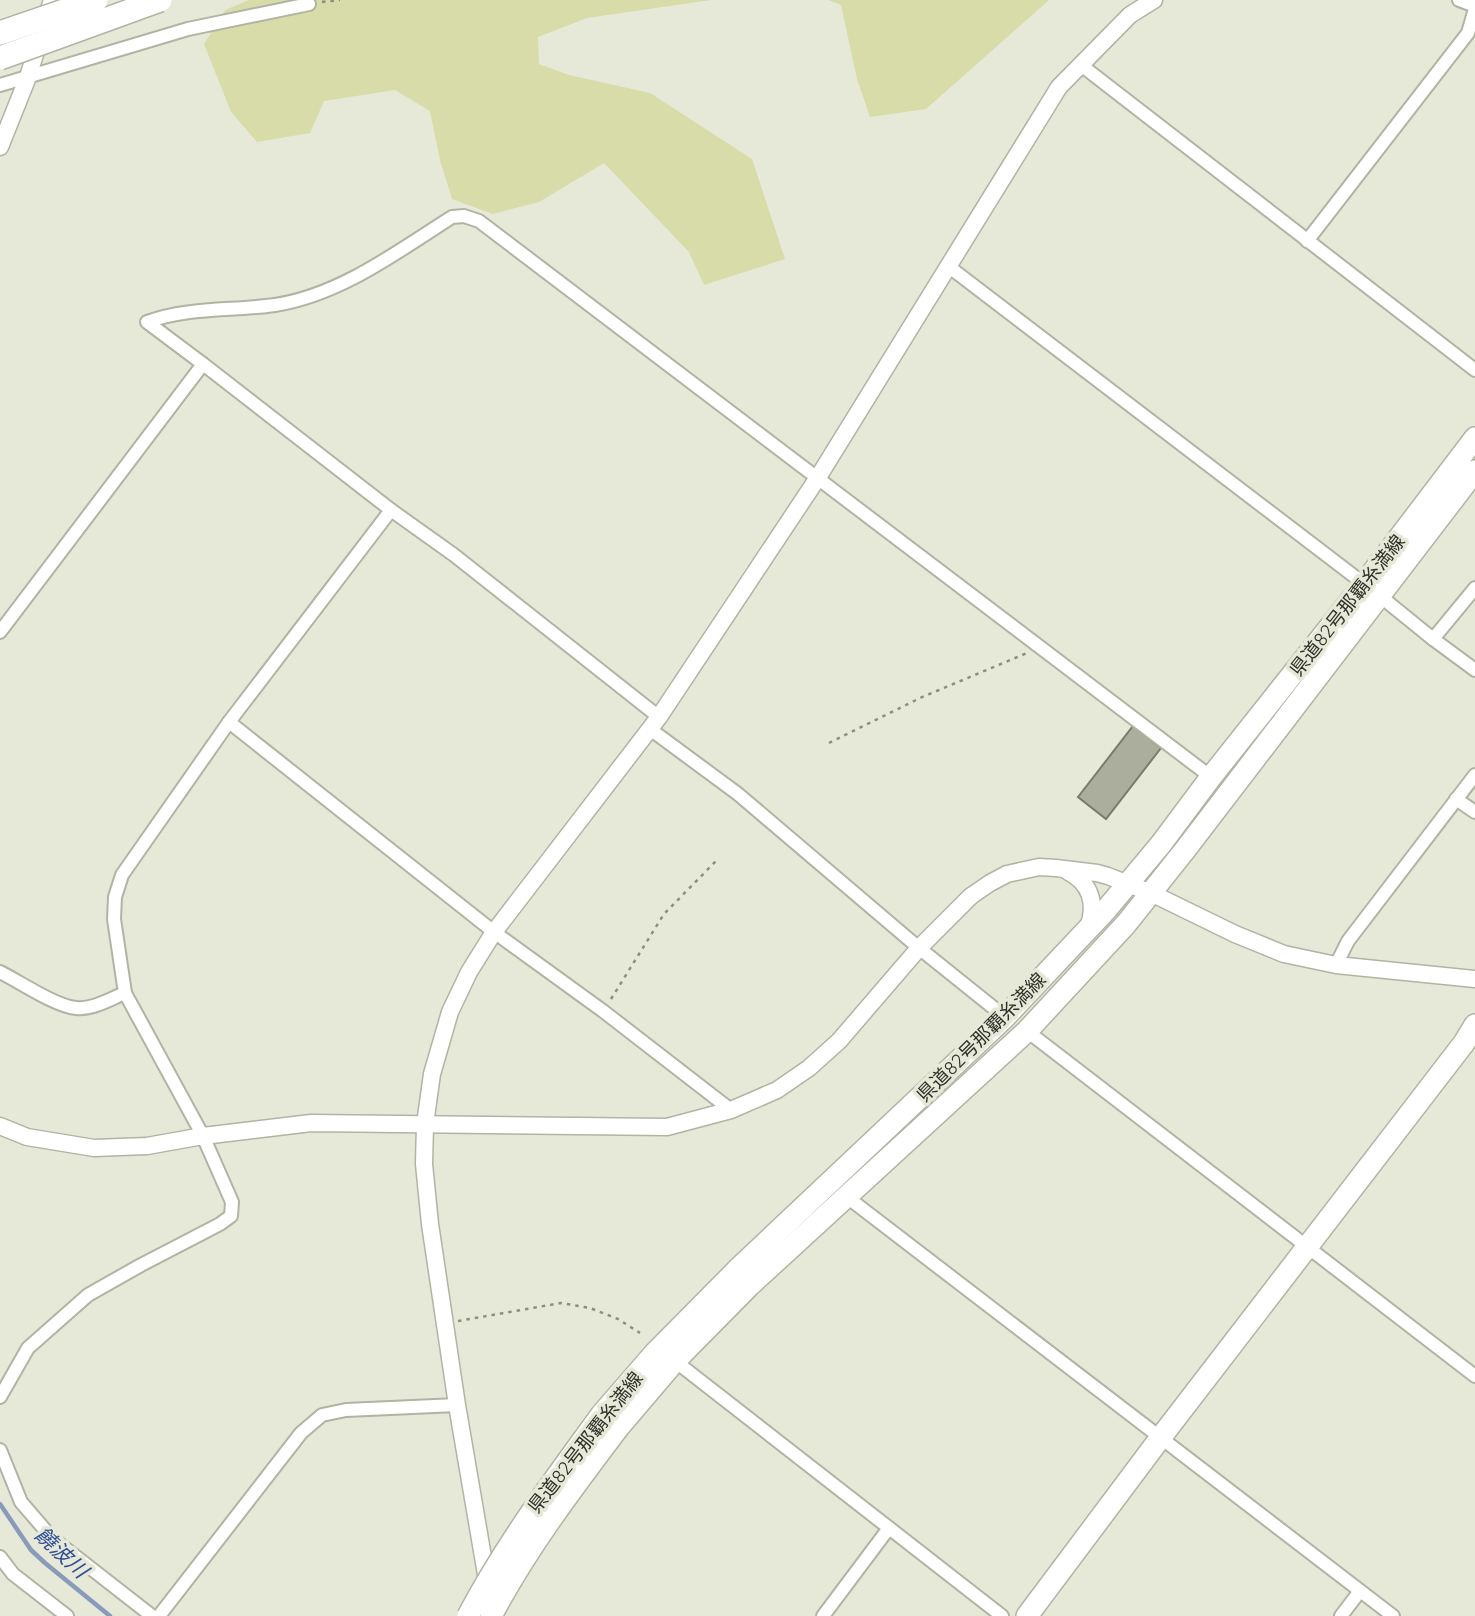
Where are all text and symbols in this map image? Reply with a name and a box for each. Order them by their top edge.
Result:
street label: 県道82号那覇糸満線 [1284,530,1410,680]
street label: 県道82号那覇糸満線 [911,967,1051,1107]
street label: 県道82号那覇糸満線 [522,1367,648,1517]
water label: 饒波川 [30,1521,95,1584]

